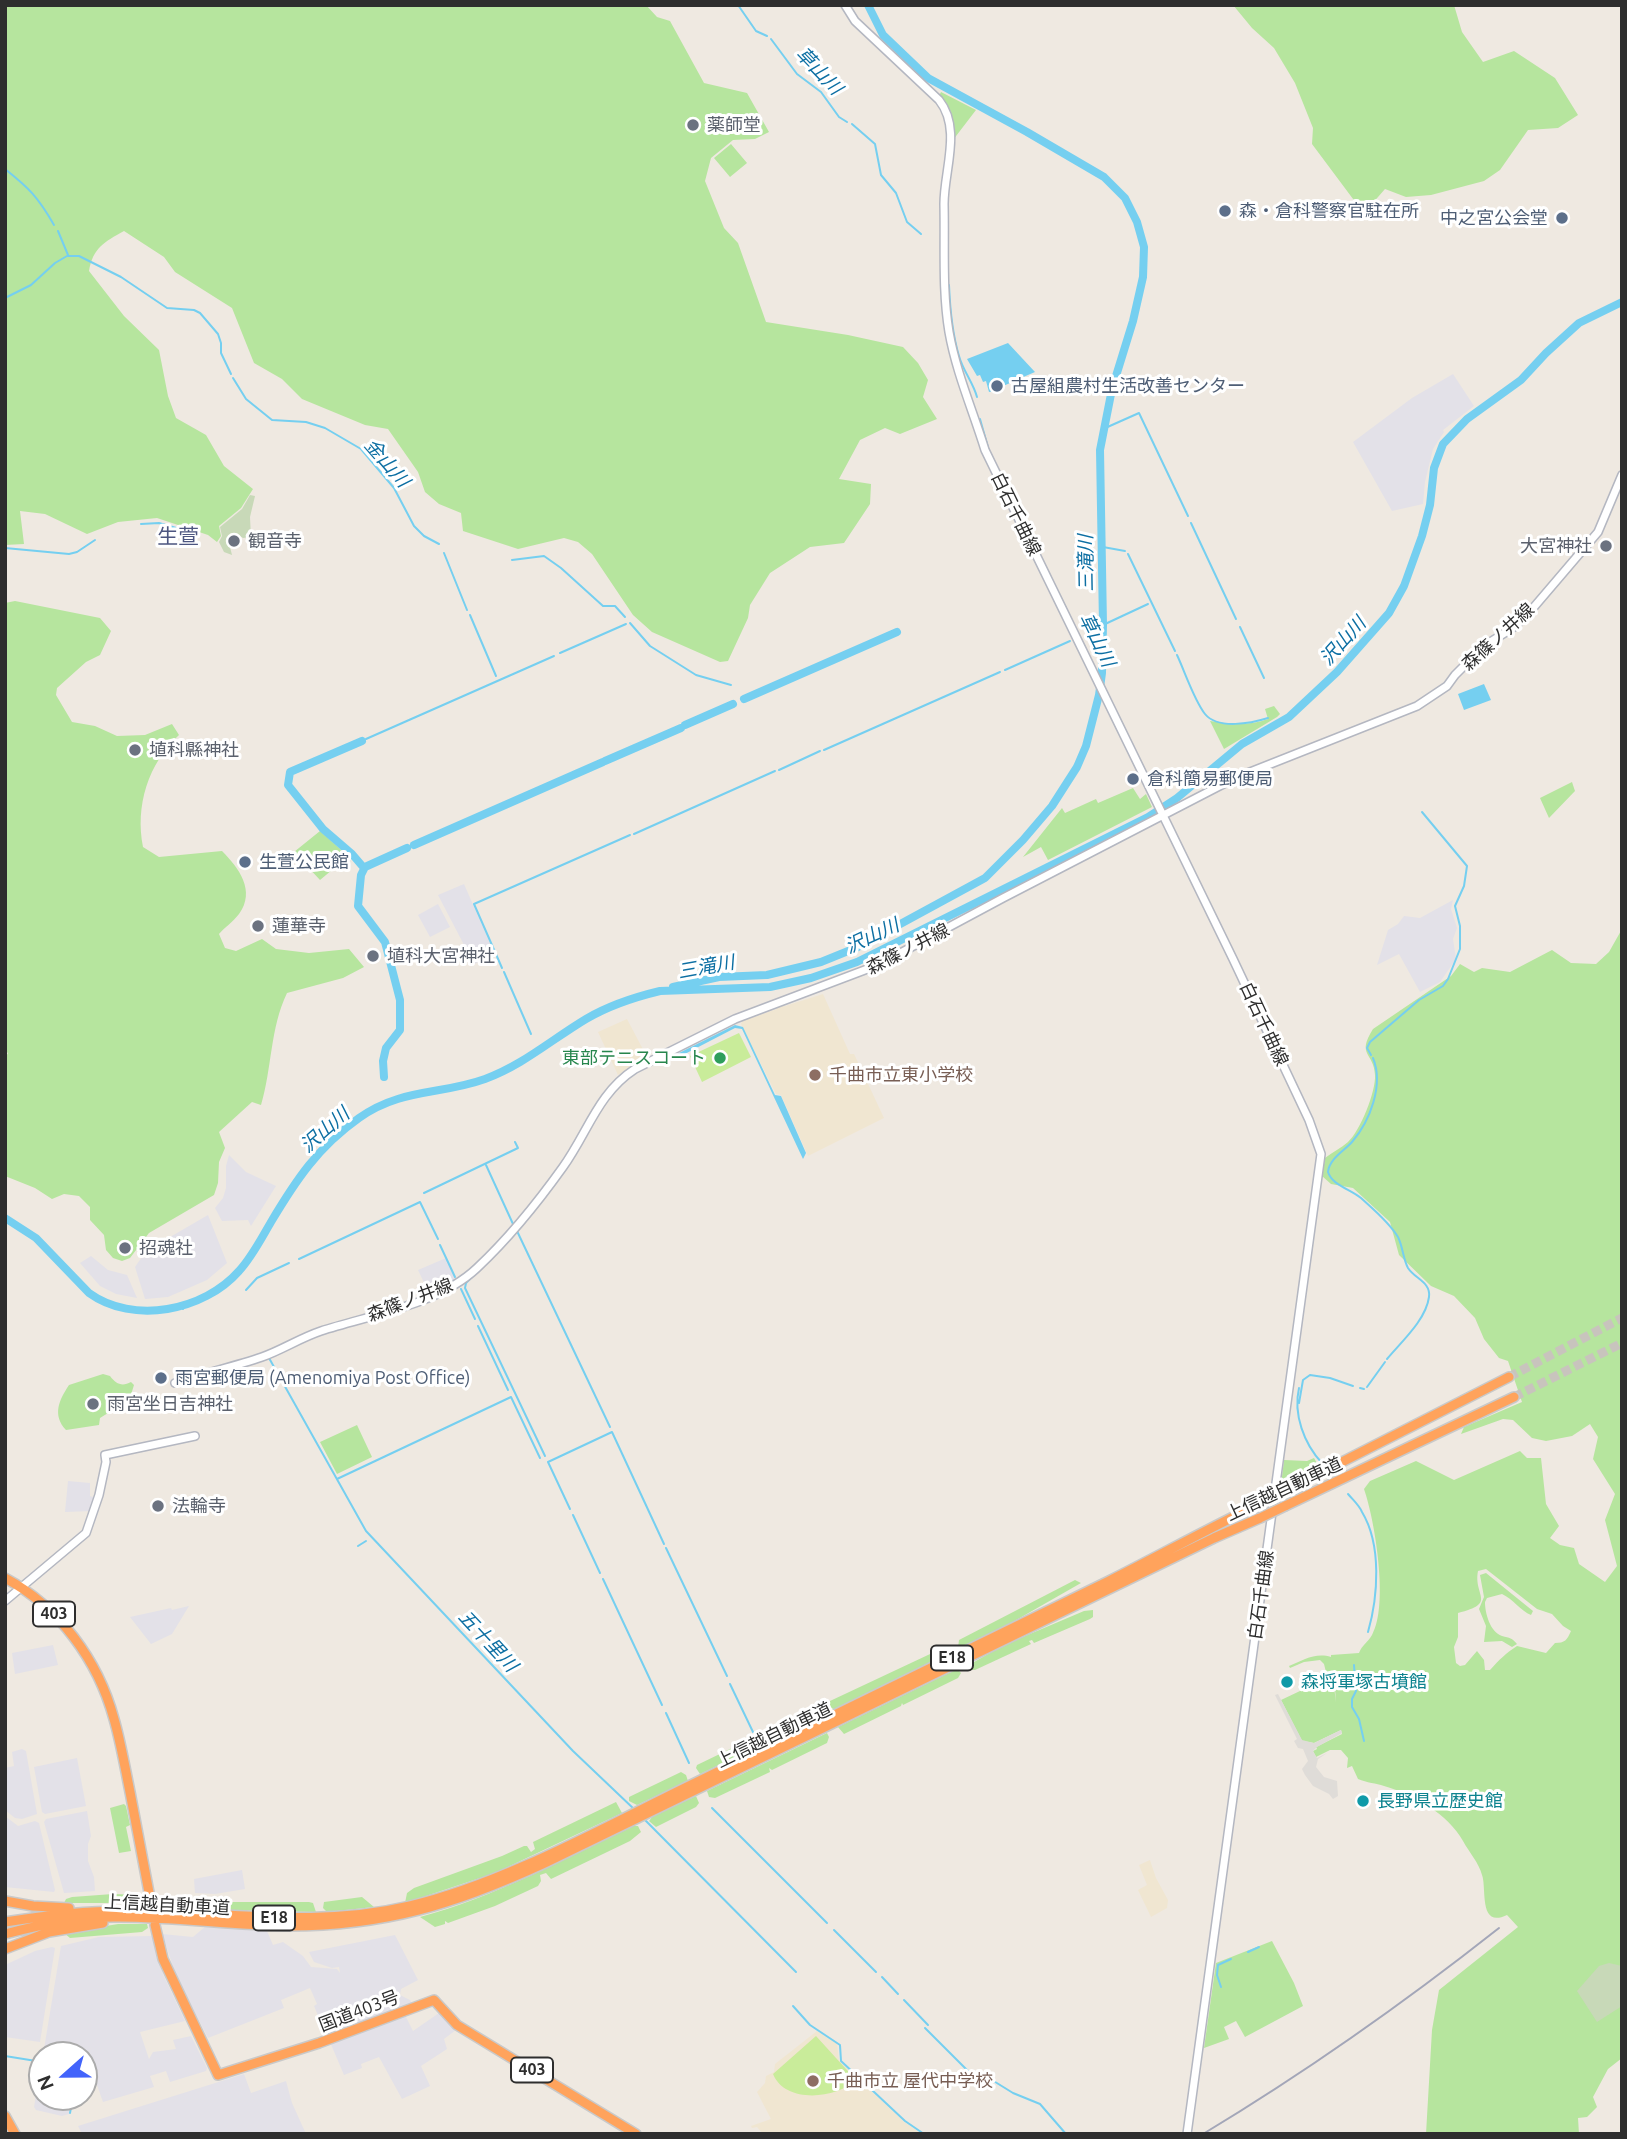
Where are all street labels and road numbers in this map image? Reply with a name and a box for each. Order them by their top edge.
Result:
street label: 白石千曲線 [987,469,1045,559]
street label: 森篠ノ井線 [1457,599,1539,675]
street label: 森篠ノ井線 [863,919,953,979]
street label: 白石千曲線 [1235,979,1293,1069]
street label: 森篠ノ井線 [364,1274,456,1326]
street label: 上信越自動車道 [1222,1453,1346,1525]
street label: 白石千曲線 [1244,1549,1278,1641]
road number: 403 [33,1602,75,1626]
road number: E18 [931,1646,973,1670]
street label: 上信越自動車道 [713,1698,835,1772]
street label: 上信越自動車道 [104,1891,230,1919]
road number: E18 [253,1906,295,1930]
street label: 国道403号 [316,1986,402,2036]
road number: 403 [511,2058,553,2082]

